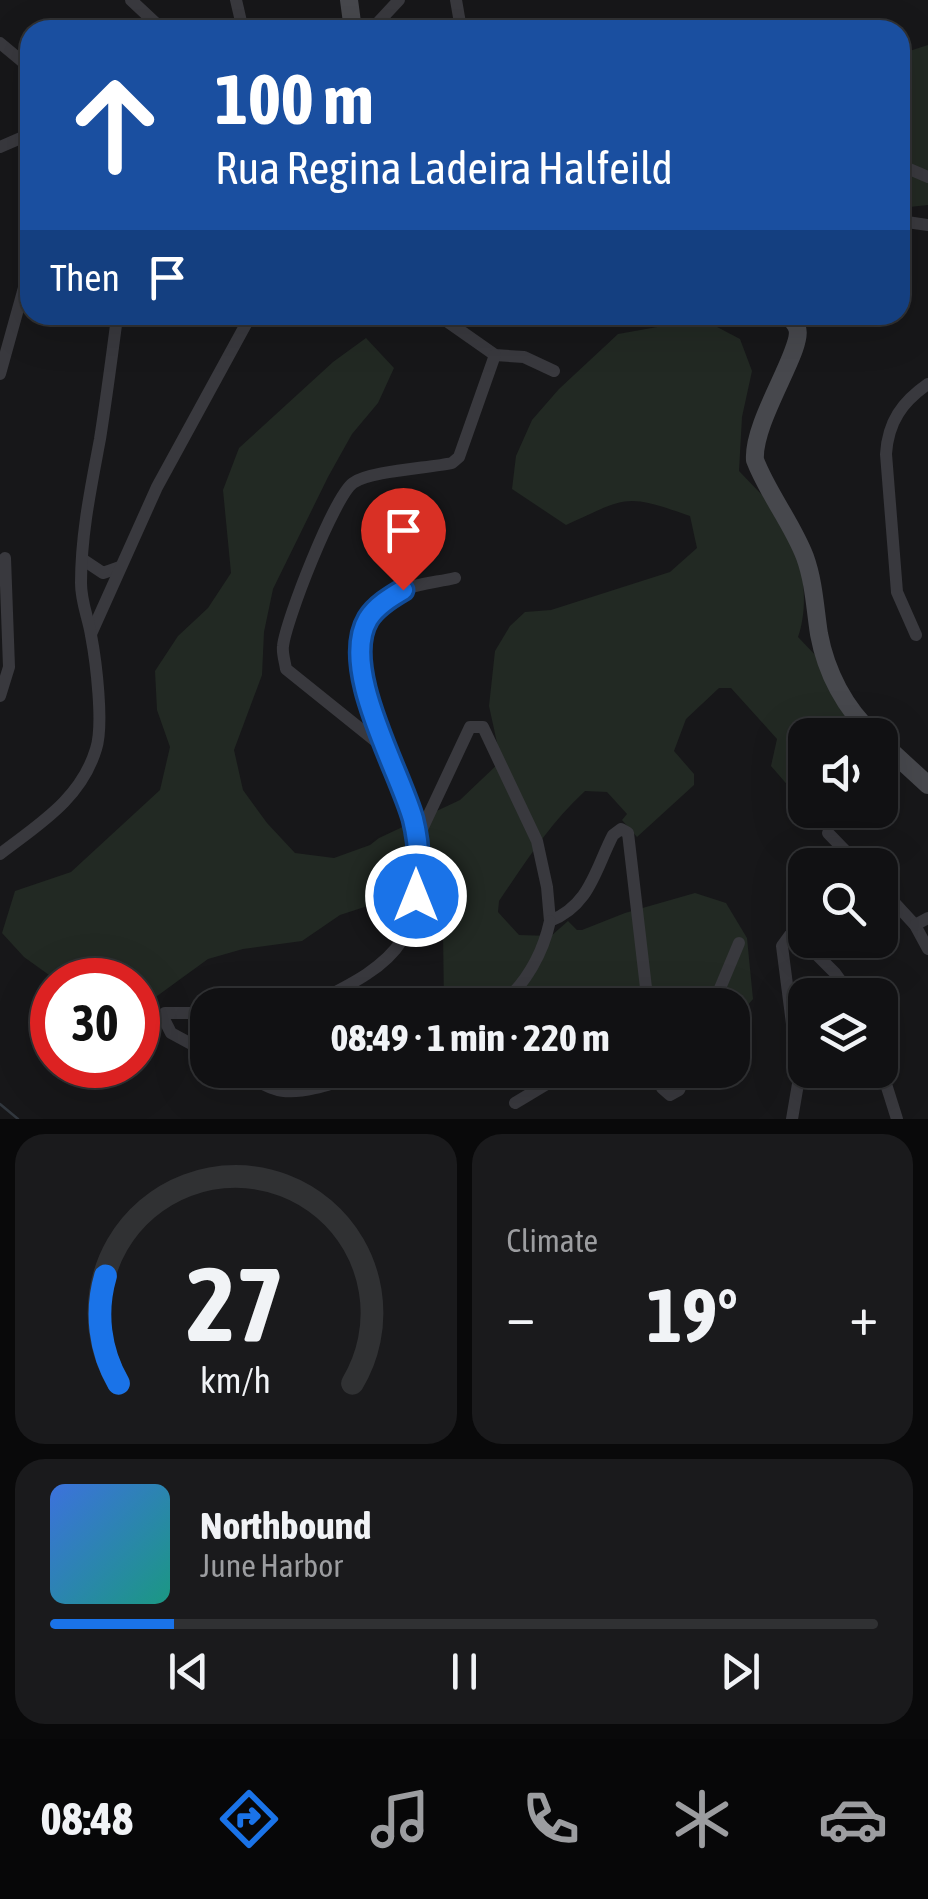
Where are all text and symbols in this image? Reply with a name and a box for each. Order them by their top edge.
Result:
text: 100 m [215,59,374,139]
icon: ahead [50,60,180,190]
text: Rua Regina Ladeira Halfeild [215,142,673,194]
icon: arrive [140,250,195,305]
text: Then [50,256,120,299]
pin [361,488,446,591]
icon: arrive [376,503,431,558]
map controls [788,718,898,1088]
button: sound [788,718,898,828]
position arrow [364,844,468,948]
button: search [788,848,898,958]
speed limit sign: 30 [30,958,160,1088]
button: layers [788,978,898,1088]
text: 08:49 · 1 min · 220 m [330,1016,610,1059]
text: Climate [507,1222,598,1259]
text: 27 [187,1244,285,1363]
text: 19° [647,1272,738,1358]
text: − [507,1284,535,1347]
text: + [849,1284,878,1347]
text: km/h [200,1360,271,1401]
text: Northbound [200,1504,371,1547]
text: June Harbor [200,1547,343,1584]
icon: previous [161,1644,216,1699]
icon: pause [437,1644,492,1699]
icon: next [713,1644,768,1699]
icon: directions [214,1784,284,1854]
icon: music [365,1784,435,1854]
icon: phone [516,1784,586,1854]
icon: climate [667,1784,737,1854]
icon: car [818,1784,888,1854]
text: 08:48 [40,1793,133,1845]

